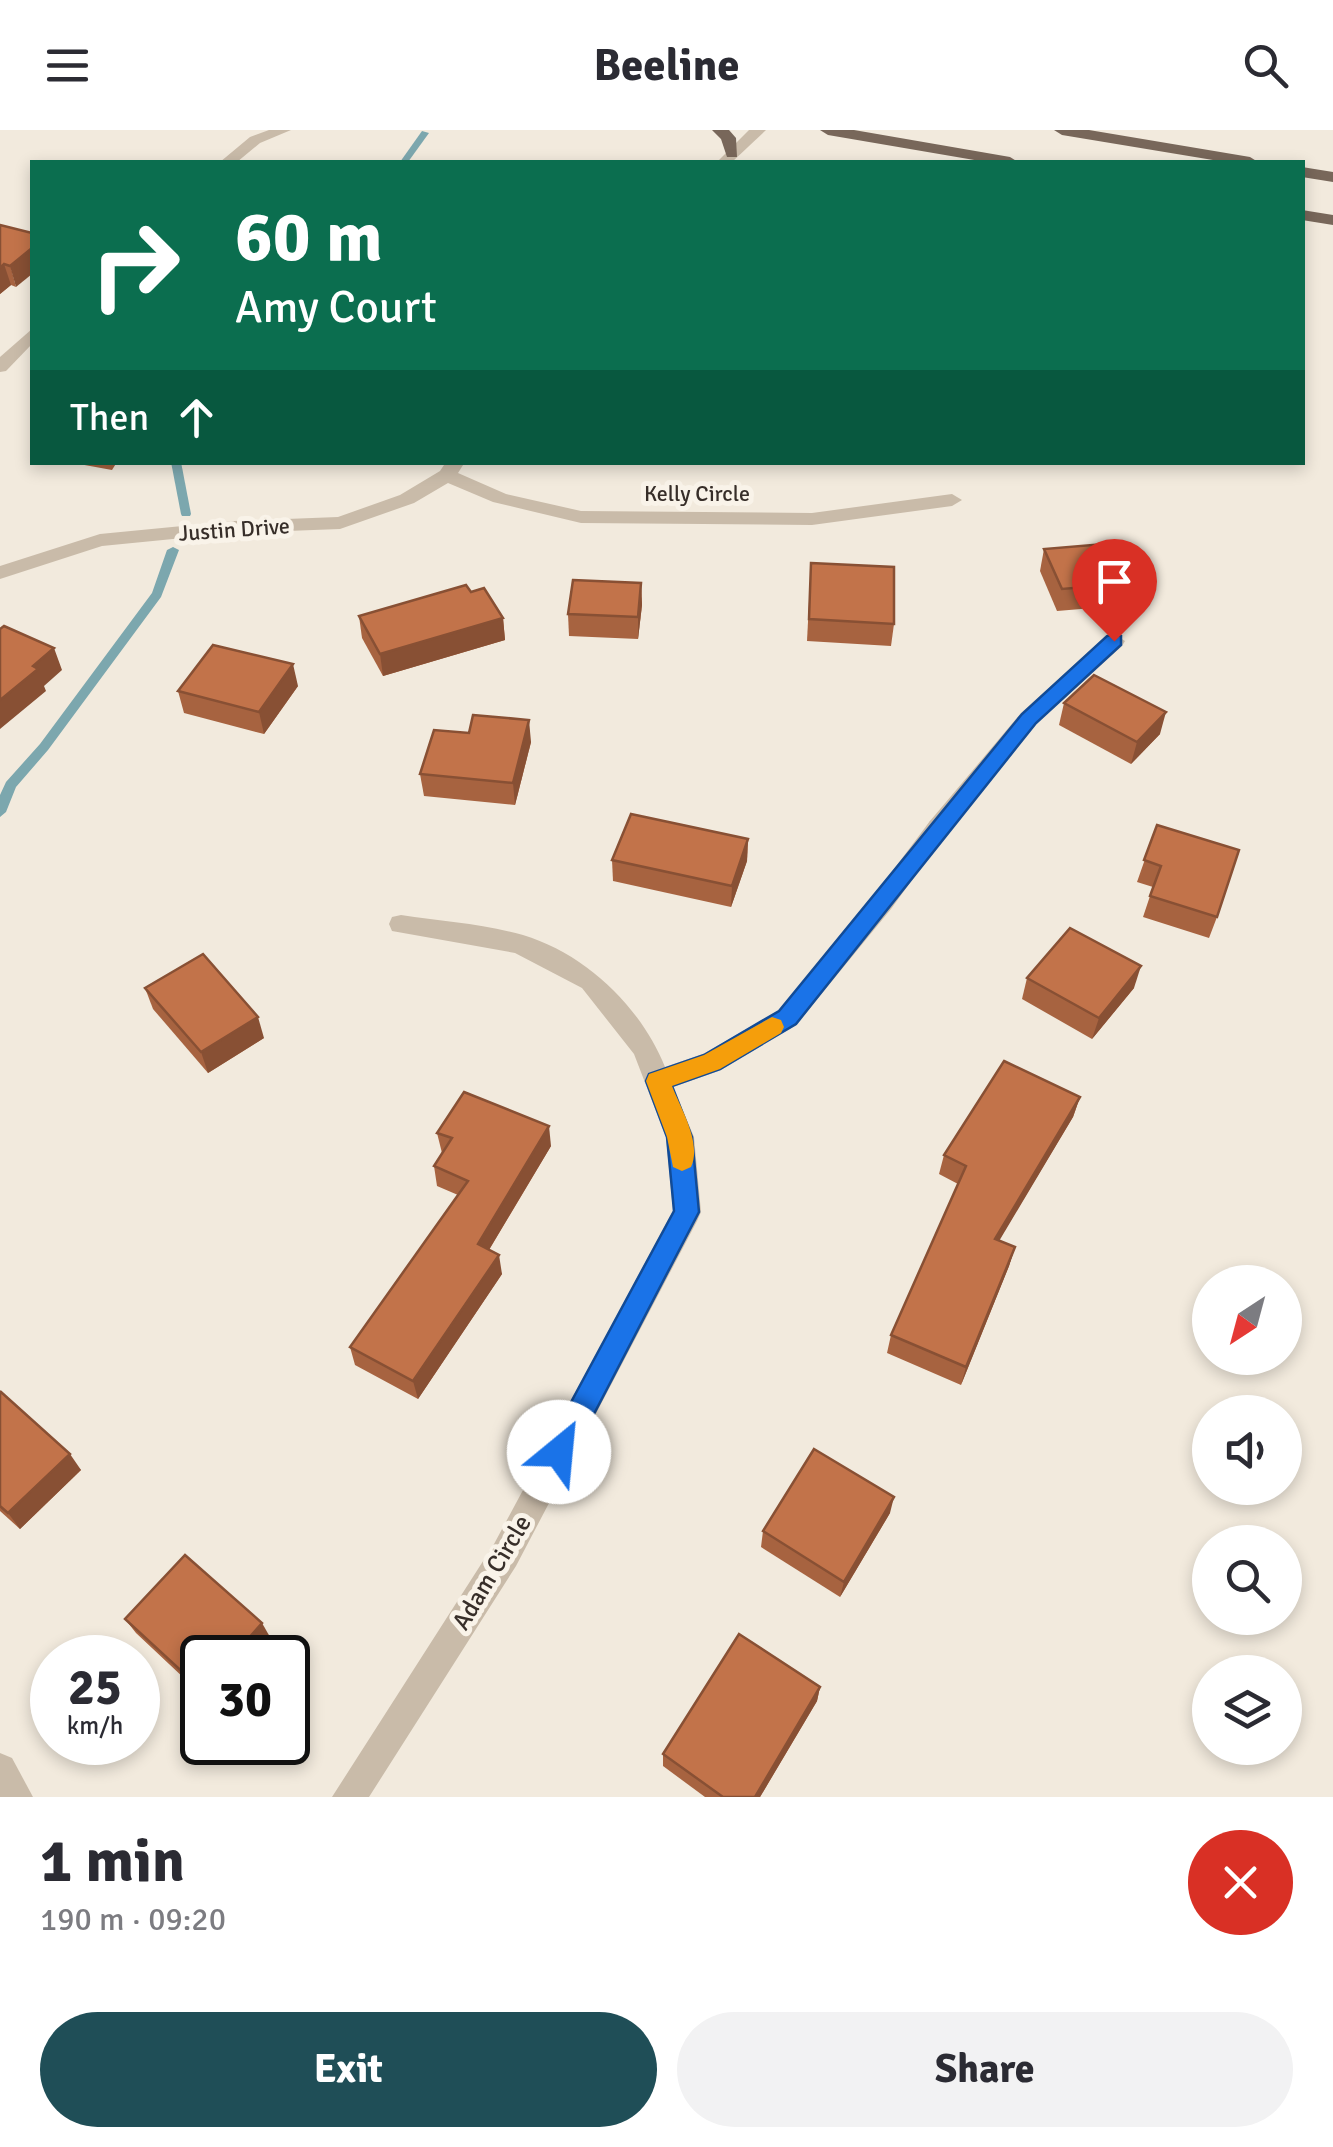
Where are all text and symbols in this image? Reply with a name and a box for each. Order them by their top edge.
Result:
icon: menu [40,38,95,93]
text: Beeline [593,38,740,93]
icon: search [1238,38,1293,93]
text: 60 m [235,194,383,280]
icon: right [70,200,200,330]
text: Amy Court [235,280,437,335]
icon: ahead [169,390,224,445]
text: Then [70,394,149,441]
street label: Kelly Circle [644,480,750,507]
street label: Justin Drive [178,512,291,547]
pin [1072,539,1157,642]
icon: arrive [1087,554,1142,609]
north arrow [1192,1265,1302,1375]
map controls [1192,1265,1302,1765]
button: sound [1192,1395,1302,1505]
position arrow [507,1400,611,1504]
street label: Adam Circle [445,1509,538,1635]
button: search [1192,1525,1302,1635]
speed limit sign: 30 [180,1635,310,1765]
button: layers [1192,1655,1302,1765]
text: 25 [68,1657,122,1719]
text: km/h [67,1710,123,1741]
text: 1 min [40,1825,185,1899]
button: close [1188,1830,1293,1935]
text: 190 m · 09:20 [40,1900,226,1939]
button: Exit [40,2012,657,2127]
button: Share [677,2012,1293,2127]

